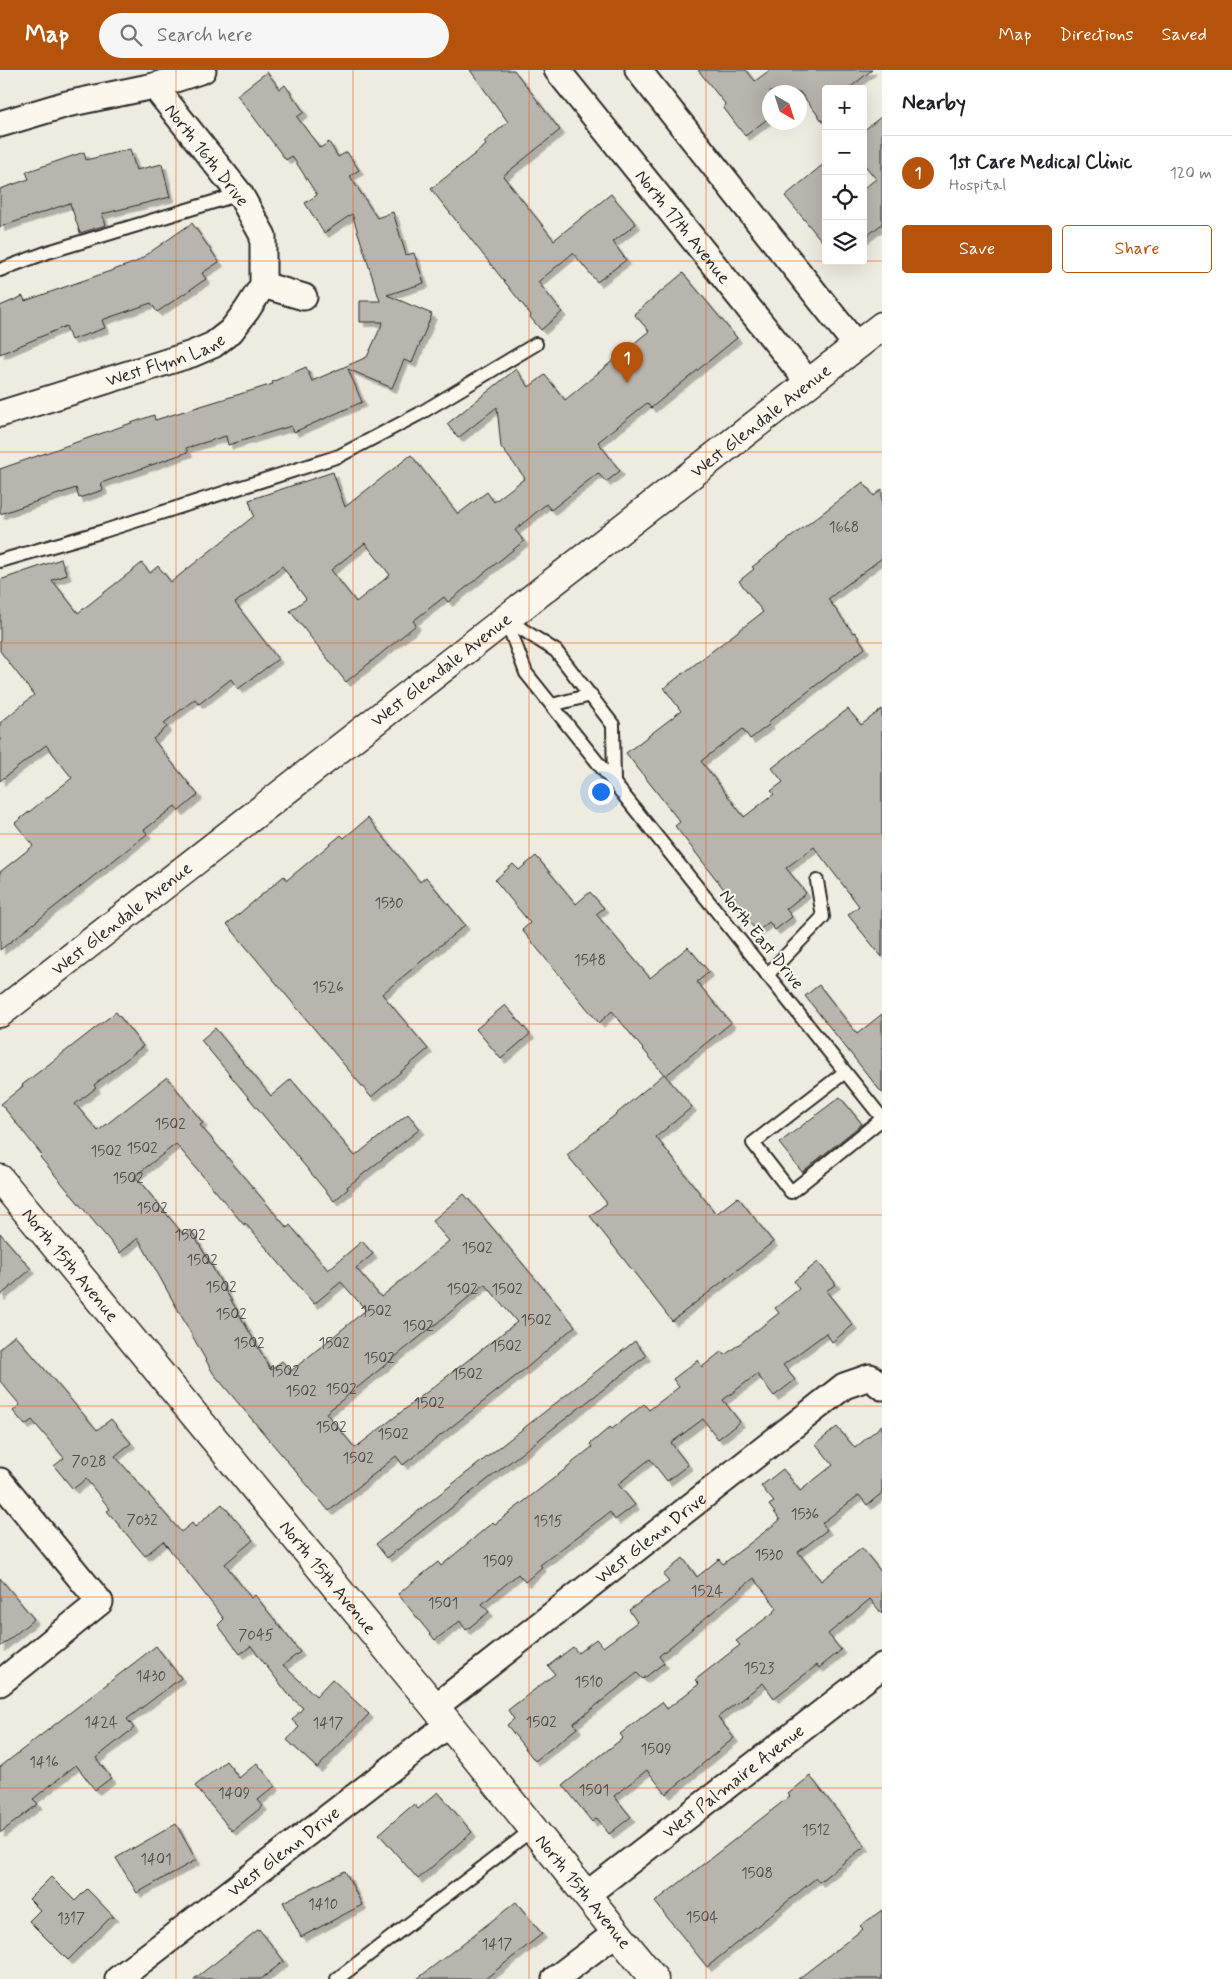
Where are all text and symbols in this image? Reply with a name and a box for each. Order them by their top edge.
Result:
search box [99,13,449,58]
text: Map [25,20,69,51]
icon: search [117,21,145,49]
text: Search here [157,23,253,48]
text: Map [999,23,1032,47]
text: Directions [1060,23,1134,47]
text: Saved [1162,23,1207,47]
north arrow [762,85,807,130]
map controls [822,85,867,265]
button: + [822,85,867,130]
text: Nearby [902,89,966,117]
street label: North 16th Drive [159,99,254,212]
button: − [822,130,867,175]
text: 1st Care Medical Clinic [949,150,1132,175]
text: 1 [914,163,922,184]
text: 120 m [1170,163,1212,184]
street label: North 17th Avenue [629,165,736,289]
button: locate [822,175,867,220]
text: Hospital [949,175,1006,196]
button: layers [822,220,867,265]
button: Save [902,225,1052,273]
button: Share [1062,225,1212,273]
street label: West Flynn Lane [103,329,231,393]
pin: 1 [611,342,643,383]
street label: West Glendale Avenue [686,359,837,484]
house number: 1668 [829,518,859,538]
street label: West Glendale Avenue [366,608,517,733]
your location [588,779,614,805]
street label: West Glendale Avenue [47,857,198,982]
street label: North East Drive [713,884,809,995]
house number: 1530 [374,894,404,914]
house number: 1548 [574,951,606,971]
house number: 1526 [312,978,344,998]
house number: 1502 [154,1115,186,1135]
house number: 1502 [126,1139,158,1159]
house number: 1502 [90,1142,122,1162]
house number: 1502 [112,1169,144,1189]
house number: 1502 [136,1199,168,1219]
street label: North 15th Avenue [16,1203,124,1327]
house number: 1502 [174,1226,206,1246]
house number: 1502 [461,1239,493,1259]
house number: 1502 [186,1251,218,1271]
house number: 1502 [205,1278,237,1298]
house number: 1502 [446,1280,478,1300]
house number: 1502 [491,1280,523,1300]
house number: 1502 [360,1302,392,1322]
house number: 1502 [215,1305,247,1325]
house number: 1502 [520,1311,552,1331]
house number: 1502 [402,1317,434,1337]
house number: 1502 [233,1334,265,1354]
house number: 1502 [318,1334,350,1354]
house number: 1502 [490,1337,522,1357]
house number: 1502 [363,1349,395,1369]
house number: 1502 [268,1362,300,1382]
house number: 1502 [451,1365,483,1385]
house number: 1502 [325,1380,357,1400]
house number: 1502 [285,1382,317,1402]
house number: 1502 [413,1394,445,1414]
house number: 1502 [315,1418,347,1438]
house number: 1502 [377,1425,409,1445]
house number: 1502 [342,1449,374,1469]
house number: 7028 [71,1452,107,1472]
street label: West Glenn Drive [590,1487,712,1590]
house number: 1536 [791,1505,820,1525]
house number: 7032 [126,1511,158,1531]
house number: 1515 [533,1512,563,1532]
street label: North 15th Avenue [273,1516,381,1640]
house number: 1530 [754,1546,784,1566]
house number: 1509 [482,1552,514,1572]
house number: 1524 [691,1582,723,1602]
house number: 1501 [428,1594,458,1614]
house number: 7045 [238,1626,274,1646]
house number: 1523 [744,1659,774,1679]
house number: 1430 [136,1667,166,1687]
house number: 1510 [575,1673,603,1693]
house number: 1424 [84,1713,118,1733]
house number: 1502 [525,1713,557,1733]
house number: 1417 [313,1714,343,1734]
street label: West Palmaire Avenue [658,1719,810,1845]
house number: 1509 [640,1740,672,1760]
house number: 1416 [29,1753,59,1773]
house number: 1501 [579,1781,609,1801]
house number: 1409 [218,1784,250,1804]
street label: West Glenn Drive [223,1801,345,1903]
house number: 1512 [802,1821,830,1841]
street label: North 15th Avenue [529,1830,636,1955]
house number: 1401 [140,1850,172,1870]
house number: 1508 [741,1864,773,1884]
house number: 1410 [308,1895,338,1915]
house number: 1504 [686,1908,718,1928]
house number: 1317 [57,1909,85,1929]
house number: 1417 [482,1935,512,1955]

